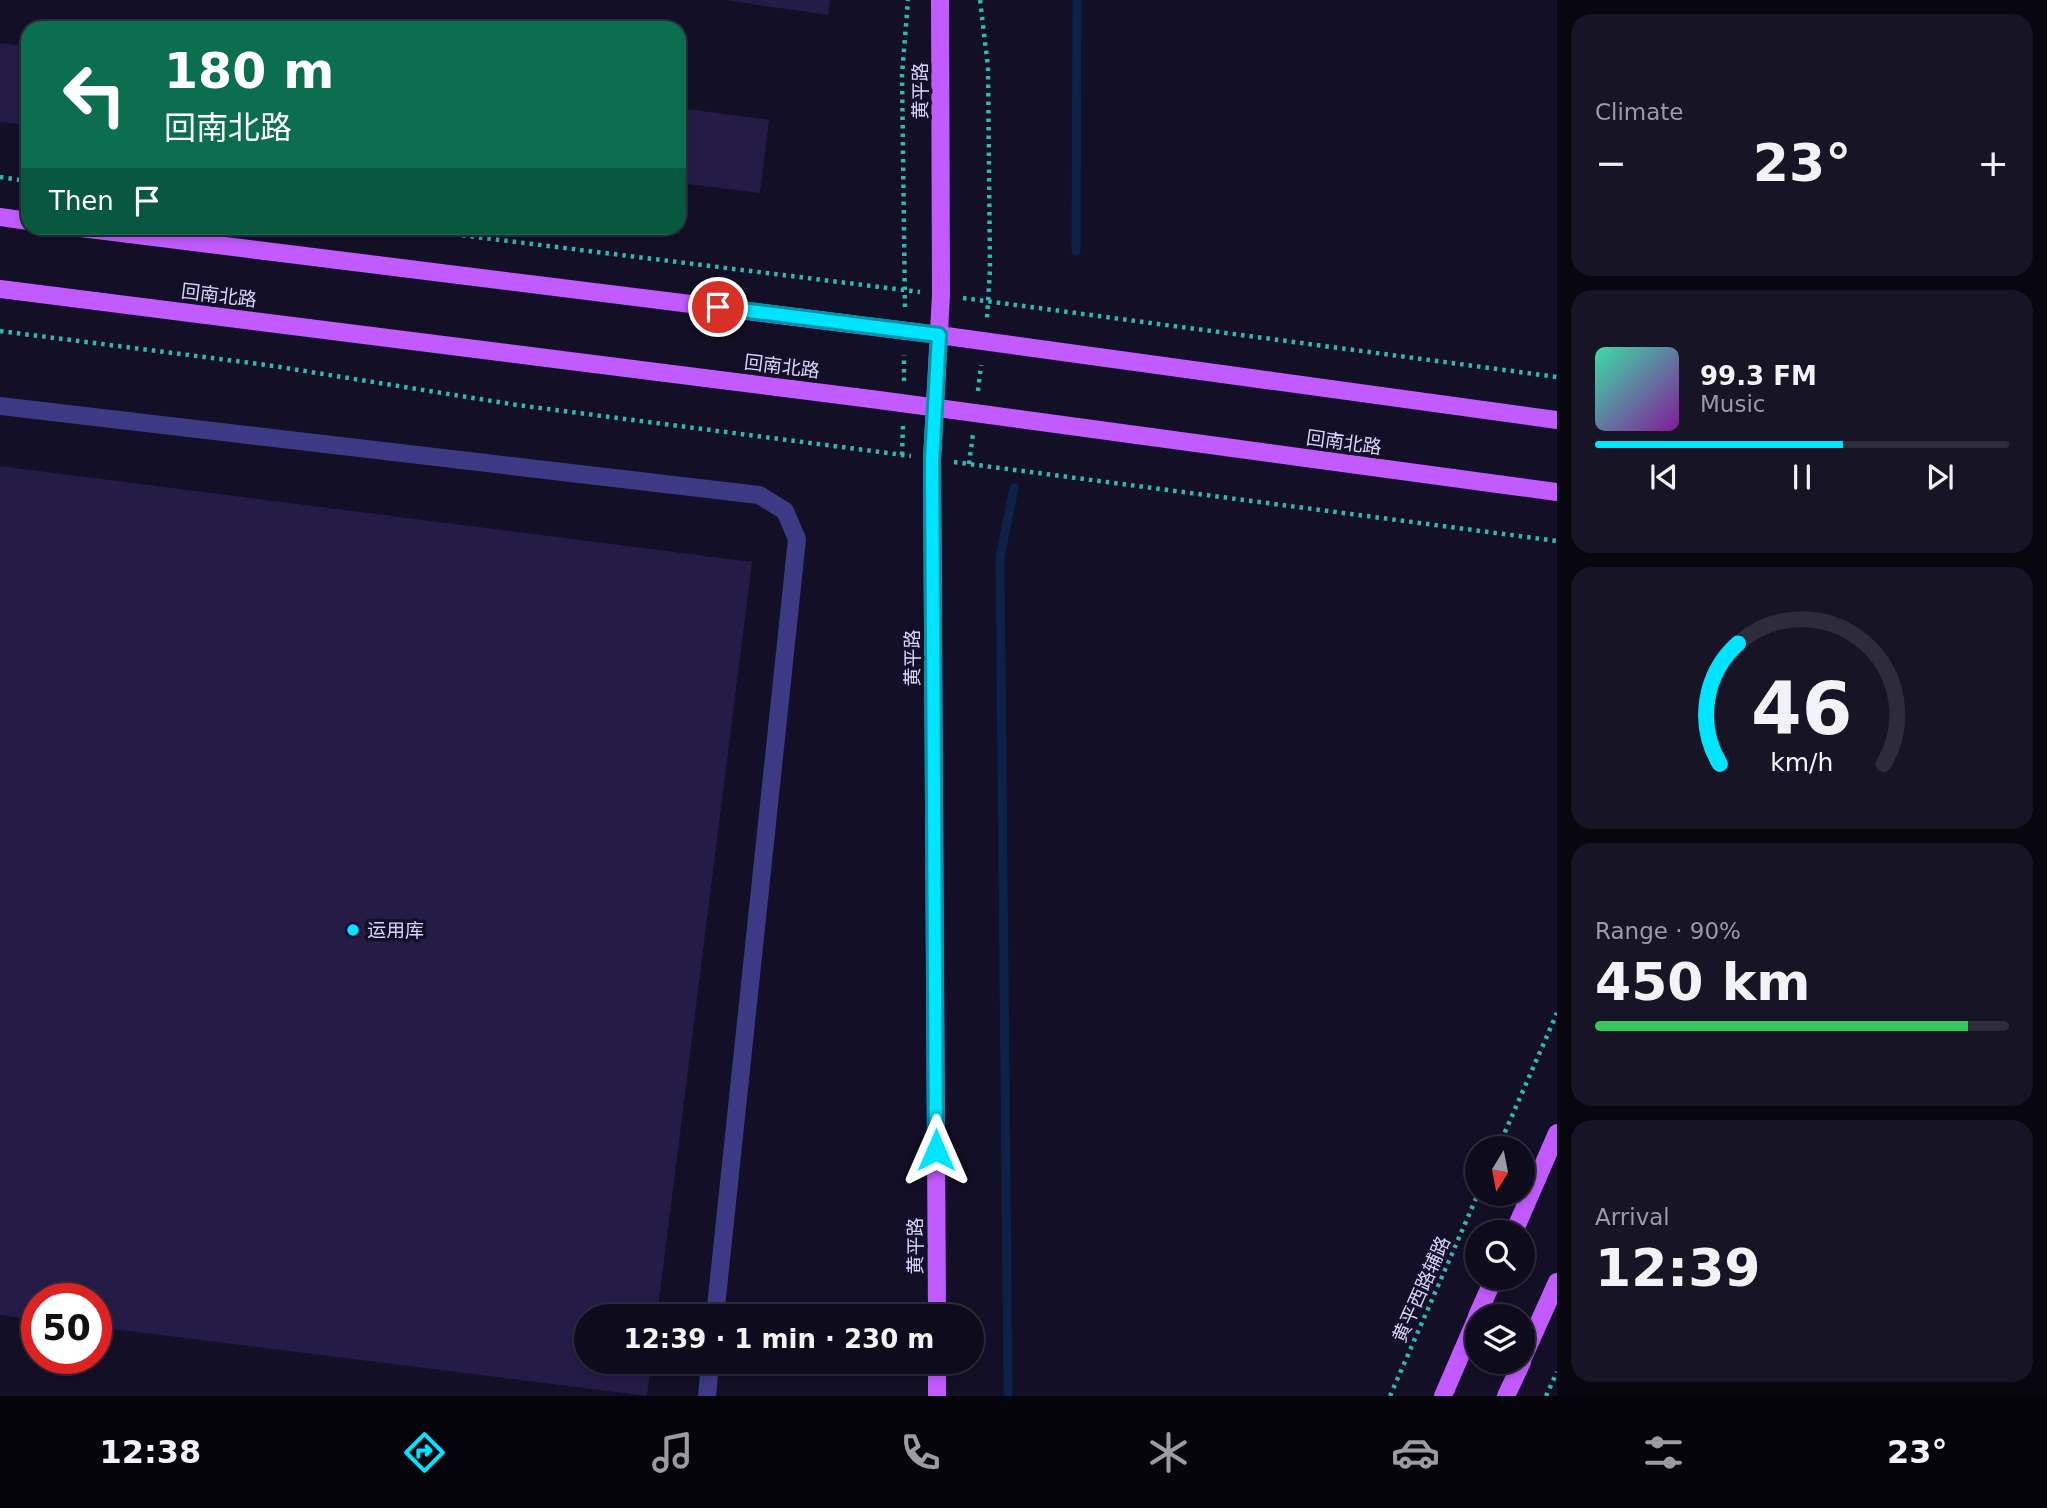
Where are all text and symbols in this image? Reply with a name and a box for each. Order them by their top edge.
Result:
text: 180 m [164,43,334,100]
icon: left [49,49,140,140]
street label: 黄平路 [909,62,931,120]
text: Climate [1595,99,1684,125]
text: 回南北路 [164,109,292,147]
text: 23° [1753,133,1851,193]
text: − [1595,141,1627,185]
text: + [1977,141,2009,185]
icon: arrive [128,182,166,220]
text: Then [49,186,114,216]
pin [688,277,748,337]
street label: 回南北路 [180,279,258,311]
icon: arrive [699,288,737,326]
street label: 回南北路 [743,350,821,382]
text: 99.3 FM [1700,361,1817,391]
text: Music [1700,391,1765,417]
street label: 回南北路 [1305,426,1383,458]
icon: previous [1645,458,1683,496]
icon: pause [1783,458,1821,496]
icon: next [1921,458,1959,496]
street label: 黄平路 [901,629,923,687]
text: 46 [1751,666,1853,751]
text: km/h [1770,748,1834,777]
text: Range · 90% [1595,918,1741,944]
place label: 运用库 [367,919,424,941]
marker: 运用库 [345,922,361,938]
text: 450 km [1595,952,1810,1012]
position arrow [899,1113,973,1187]
north arrow [1465,1136,1535,1206]
map controls [1465,1136,1535,1374]
text: Arrival [1595,1204,1670,1230]
street label: 黄平路 [904,1217,926,1275]
button: search [1465,1220,1535,1290]
street label: 黄平西路辅路 [1388,1232,1454,1346]
text: 12:39 [1595,1238,1761,1298]
speed limit sign: 50 [21,1283,112,1374]
button: layers [1465,1304,1535,1374]
text: 12:39 · 1 min · 230 m [624,1324,934,1354]
icon: directions [400,1428,449,1477]
icon: music [648,1428,697,1477]
icon: phone [896,1428,945,1477]
icon: climate [1144,1428,1193,1477]
icon: car [1391,1428,1440,1477]
icon: filters [1639,1428,1688,1477]
text: 12:38 [99,1433,201,1471]
text: 23° [1887,1433,1947,1471]

